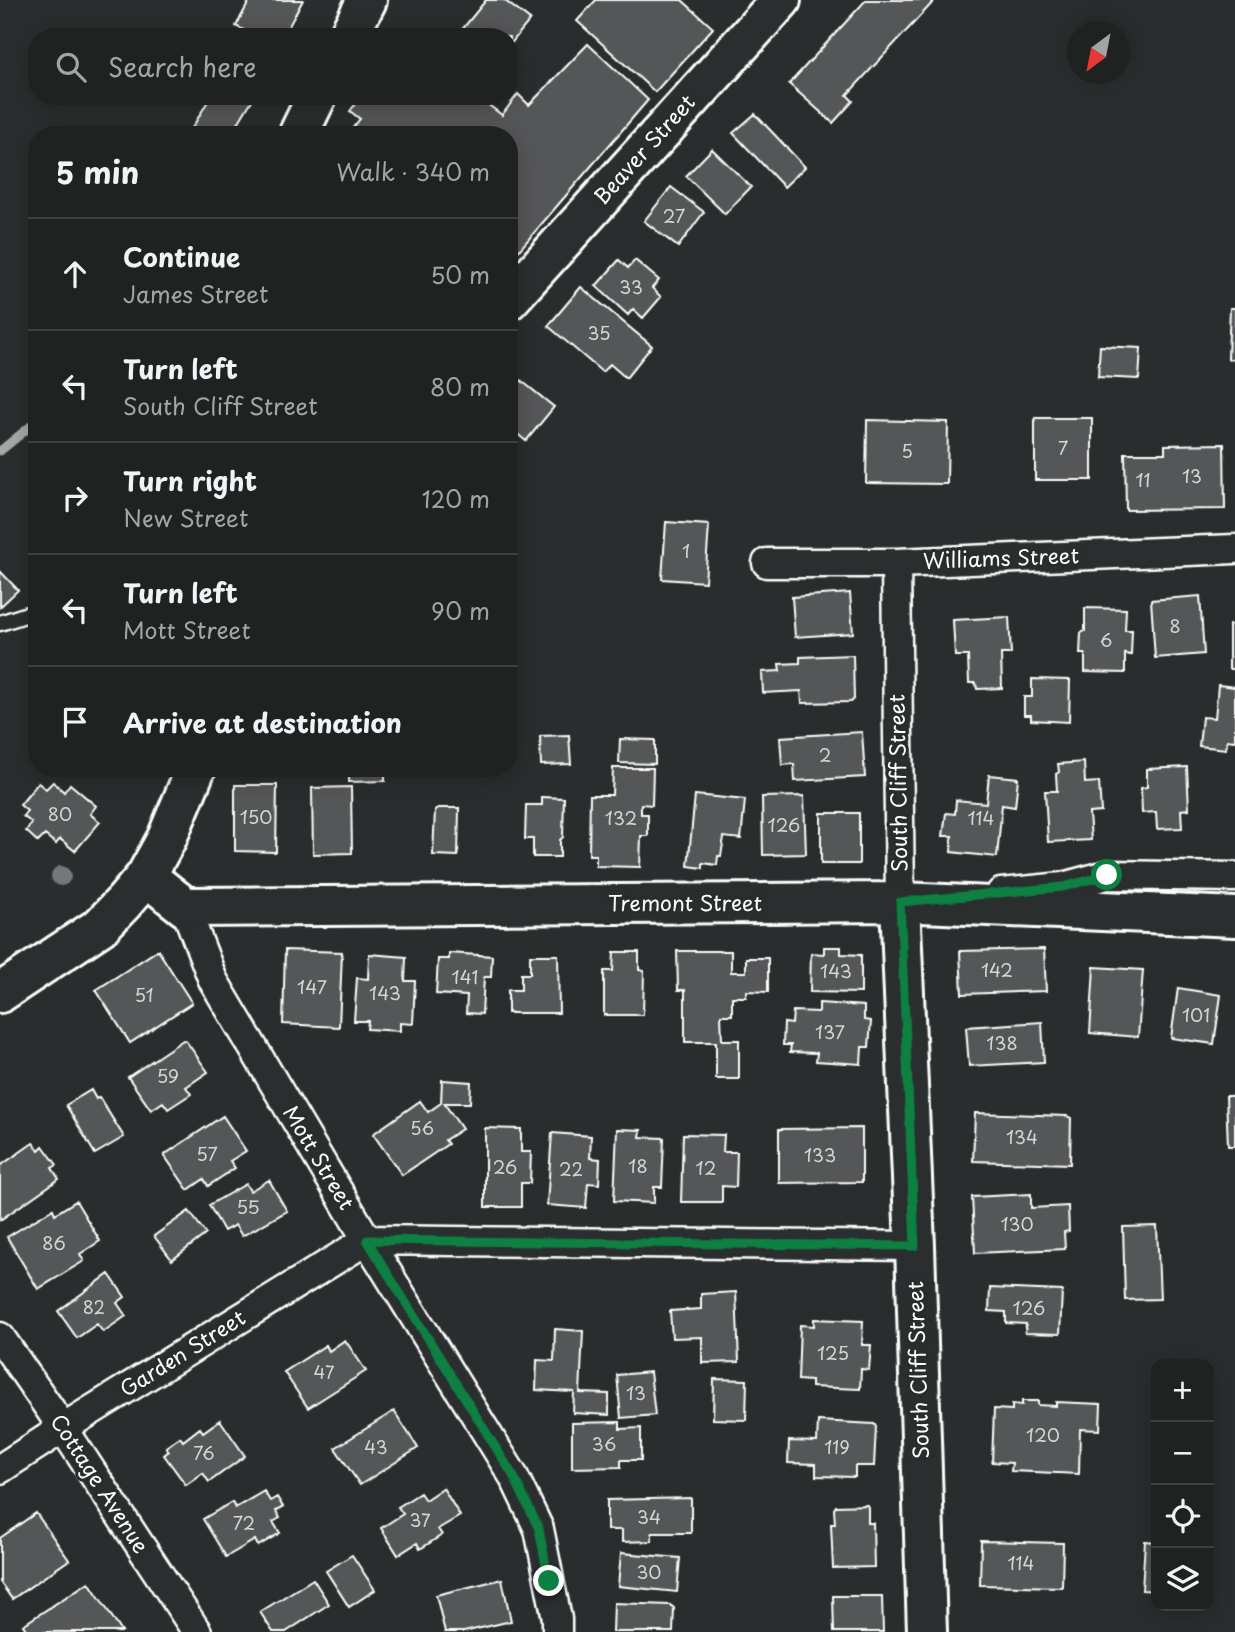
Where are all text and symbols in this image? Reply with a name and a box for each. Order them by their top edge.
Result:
north arrow [1067,21,1130,84]
search box [28,28,518,105]
text: Search here [108,47,257,86]
icon: search [52,48,90,86]
street label: Beaver Street [585,86,702,211]
text: 5 min [56,149,139,194]
text: Walk · 340 m [337,154,490,189]
house number: 27 [663,202,685,229]
text: Continue [123,237,240,276]
icon: ahead [56,255,94,293]
text: 50 m [430,257,490,292]
house number: 33 [619,273,643,300]
text: James Street [123,276,269,311]
house number: 35 [587,319,611,346]
text: Turn left [123,349,238,388]
icon: left [56,367,94,405]
text: 80 m [430,369,490,404]
text: South Cliff Street [123,388,318,423]
house number: 7 [1058,434,1068,461]
house number: 5 [901,437,913,464]
text: Turn right [123,461,257,500]
house number: 13 [1182,462,1202,489]
house number: 11 [1135,466,1151,493]
icon: right [56,479,94,517]
text: 120 m [422,481,490,516]
text: New Street [123,500,248,535]
house number: 1 [682,537,690,564]
street label: Williams Street [922,538,1079,576]
text: Turn left [123,573,238,612]
icon: left [56,591,94,629]
text: 90 m [431,593,490,628]
text: Mott Street [123,612,250,647]
house number: 8 [1169,612,1181,639]
house number: 6 [1100,626,1112,653]
street label: South Cliff Street [879,694,915,872]
icon: arrive [56,703,94,741]
text: Arrive at destination [123,703,402,742]
house number: 2 [819,741,831,768]
house number: 80 [48,800,72,827]
house number: 150 [240,803,272,830]
house number: 132 [605,804,637,831]
house number: 114 [968,804,994,831]
house number: 126 [768,811,800,838]
route start [1091,859,1122,890]
street label: Tremont Street [608,886,762,918]
house number: 142 [981,956,1013,983]
house number: 143 [820,957,852,984]
house number: 141 [452,963,478,990]
house number: 147 [297,973,327,1000]
house number: 143 [369,979,401,1006]
house number: 51 [134,981,154,1008]
house number: 101 [1182,1001,1210,1028]
house number: 137 [815,1018,845,1045]
house number: 138 [986,1029,1018,1056]
house number: 59 [157,1062,179,1089]
street label: Mott Street [276,1099,363,1215]
house number: 56 [410,1114,434,1141]
house number: 134 [1006,1123,1038,1150]
house number: 57 [196,1140,218,1167]
house number: 133 [804,1141,836,1168]
house number: 18 [628,1152,648,1179]
house number: 26 [493,1153,517,1180]
house number: 12 [696,1154,716,1181]
house number: 22 [559,1155,583,1182]
house number: 55 [236,1193,260,1220]
house number: 130 [1000,1210,1034,1237]
house number: 86 [42,1229,66,1256]
street label: South Cliff Street [898,1281,936,1459]
house number: 82 [83,1293,105,1320]
house number: 126 [1013,1294,1045,1321]
street label: Garden Street [113,1301,251,1404]
house number: 125 [817,1339,849,1366]
house number: 47 [313,1358,335,1385]
map controls [1151,1359,1214,1611]
button: + [1151,1359,1214,1422]
house number: 13 [626,1379,646,1406]
street label: Cottage Avenue [44,1407,158,1559]
house number: 120 [1026,1421,1060,1448]
button: − [1151,1422,1214,1485]
house number: 36 [592,1430,616,1457]
house number: 43 [364,1433,388,1460]
house number: 119 [824,1433,850,1460]
house number: 76 [193,1439,215,1466]
button: locate [1151,1485,1214,1548]
house number: 34 [637,1503,661,1530]
house number: 37 [409,1506,431,1533]
house number: 72 [233,1509,255,1536]
button: layers [1151,1548,1214,1611]
house number: 114 [1008,1549,1034,1576]
house number: 30 [636,1558,662,1585]
route end [533,1565,564,1596]

